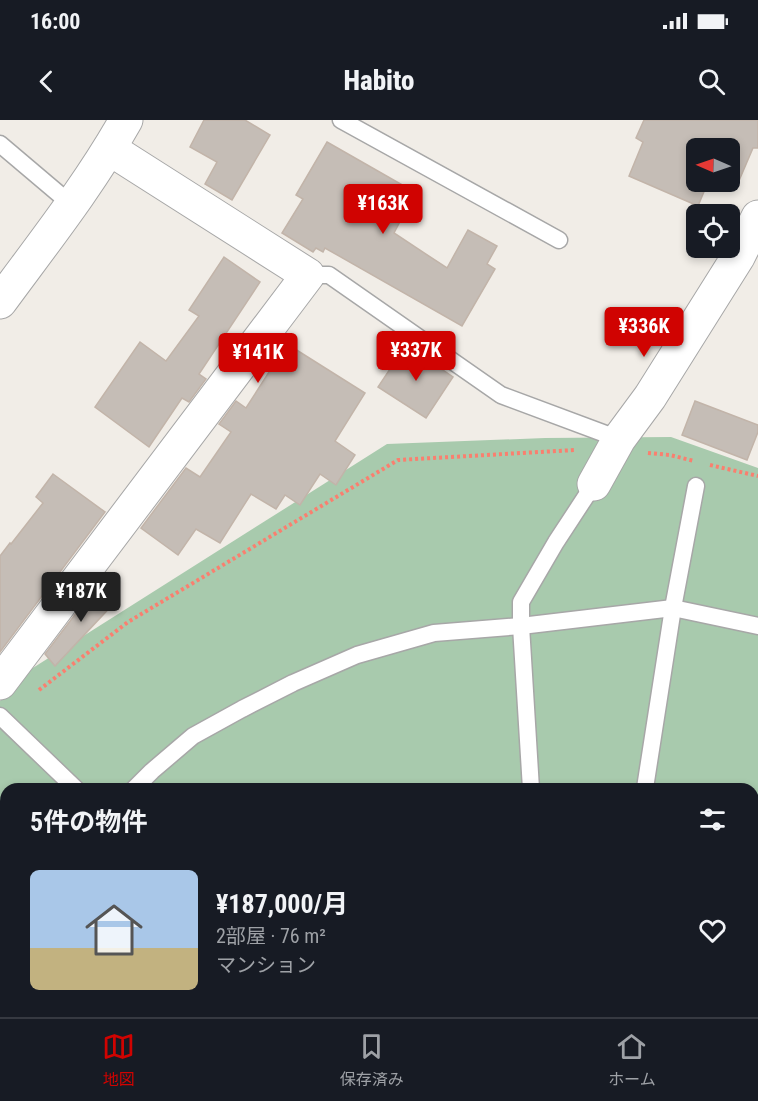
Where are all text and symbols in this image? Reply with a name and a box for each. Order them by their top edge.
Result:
text: 16:00 [30,9,81,34]
icon: back [30,65,63,98]
text: Habito [344,65,414,97]
icon: search [695,65,728,98]
north arrow [686,138,740,192]
map controls [686,138,740,258]
pin: ¥163K [341,184,425,235]
text: ¥163K [358,191,408,215]
button: locate [686,204,740,258]
pin: ¥336K [602,307,686,358]
text: ¥336K [619,314,669,338]
pin: ¥337K [374,331,458,382]
pin: ¥141K [216,333,300,384]
text: ¥337K [391,338,441,362]
text: ¥141K [233,340,283,364]
pin: ¥187K [39,572,123,623]
text: ¥187K [56,579,106,603]
icon: filters [696,803,729,836]
text: 5件の物件 [30,807,147,837]
text: ¥187,000/月 [216,889,348,919]
icon: home [78,894,150,966]
icon: heart [696,914,729,947]
text: 2部屋 · 76 m² [216,924,326,948]
text: マンション [216,953,316,977]
tab: 地図 [102,1030,135,1090]
tab: 保存済み [340,1030,404,1090]
tab: ホーム [608,1030,656,1090]

